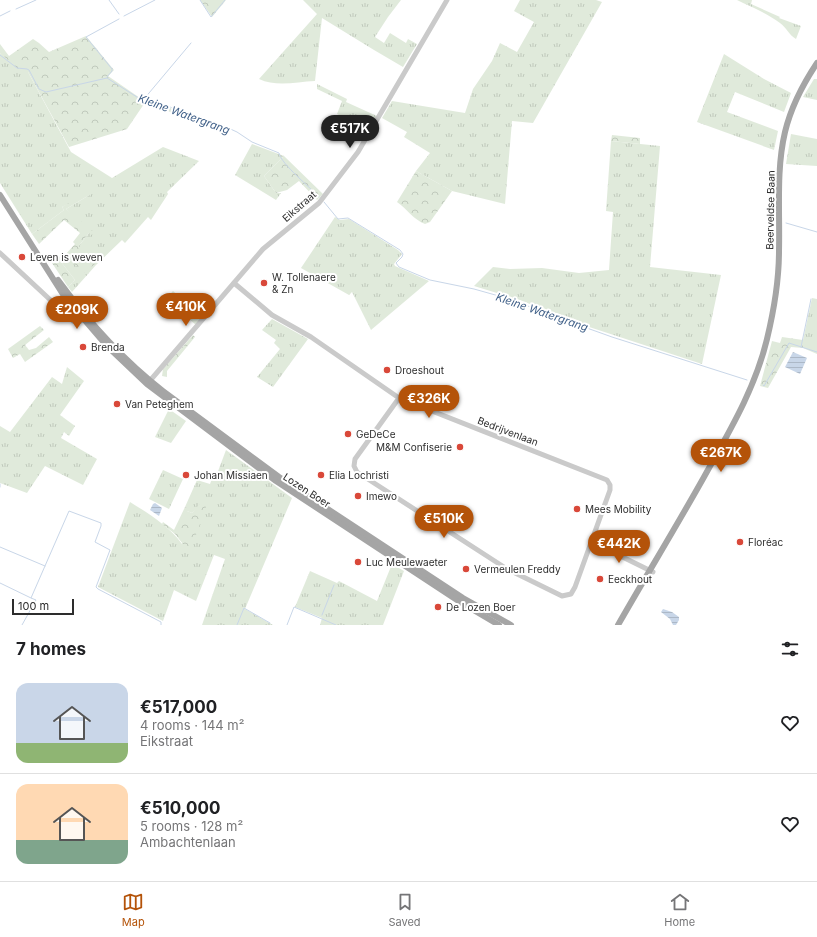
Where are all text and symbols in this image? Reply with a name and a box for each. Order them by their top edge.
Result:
water label: Kleine Watergrang [136,91,232,137]
pin: €517K [322,115,378,149]
text: €517K [330,120,370,136]
street label: Beerveldse Baan [763,170,777,250]
street label: Eikstraat [280,188,319,224]
place label: Leven is weven [30,251,103,263]
marker: Leven is weven [17,252,27,262]
place label: W. Tollenaere & Zn [272,271,336,295]
marker: W. Tollenaere & Zn [259,278,269,288]
water label: Kleine Watergrang [494,290,590,334]
pin: €410K [158,293,214,327]
pin: €209K [49,296,105,330]
text: €410K [166,298,206,314]
text: €209K [55,301,99,317]
place label: Brenda [91,341,125,353]
marker: Brenda [78,342,88,352]
place label: Droeshout [395,364,445,376]
marker: Droeshout [382,365,392,375]
pin: €326K [401,385,457,419]
text: €326K [407,390,451,406]
place label: Van Peteghem [125,398,194,410]
marker: Van Peteghem [112,399,122,409]
street label: Bedrijvenlaan [476,414,540,448]
place label: GeDeCe [356,428,396,440]
marker: GeDeCe [343,429,353,439]
pin: €267K [693,439,749,473]
place label: M&M Confiserie [376,441,452,453]
marker: M&M Confiserie [455,442,465,452]
text: €267K [700,444,742,460]
place label: Johan Missiaen [194,469,268,481]
place label: Elia Lochristi [329,469,389,481]
marker: Johan Missiaen [181,470,191,480]
street label: Lozen Boer [281,470,333,510]
marker: Elia Lochristi [316,470,326,480]
place label: Imewo [366,490,397,502]
marker: Imewo [353,491,363,501]
place label: Mees Mobility [585,503,652,515]
marker: Mees Mobility [572,504,582,514]
pin: €510K [416,505,472,539]
text: €510K [424,510,464,526]
pin: €442K [591,530,647,564]
text: €442K [597,535,641,551]
place label: Floréac [748,536,783,548]
marker: Floréac [735,537,745,547]
place label: Luc Meulewaeter [366,556,448,568]
marker: Luc Meulewaeter [353,557,363,567]
place label: Vermeulen Freddy [474,563,561,575]
marker: Vermeulen Freddy [461,564,471,574]
place label: Eeckhout [608,573,653,585]
marker: Eeckhout [595,574,605,584]
scale bar [12,597,74,616]
text: 100 m [18,599,49,613]
place label: De Lozen Boer [446,601,516,613]
marker: De Lozen Boer [433,602,443,612]
icon: filters [779,638,801,660]
text: 7 homes [16,639,86,659]
text: €517,000 [140,697,217,717]
icon: home [48,699,96,747]
icon: heart [779,712,801,734]
text: 4 rooms · 144 m² [140,717,245,733]
text: Eikstraat [140,733,193,749]
text: €510,000 [140,798,220,818]
icon: home [48,800,96,848]
icon: heart [779,813,801,835]
text: 5 rooms · 128 m² [140,818,243,834]
text: Ambachtenlaan [140,834,236,850]
tab: Map [122,891,145,929]
tab: Saved [388,891,421,929]
tab: Home [664,891,695,929]

